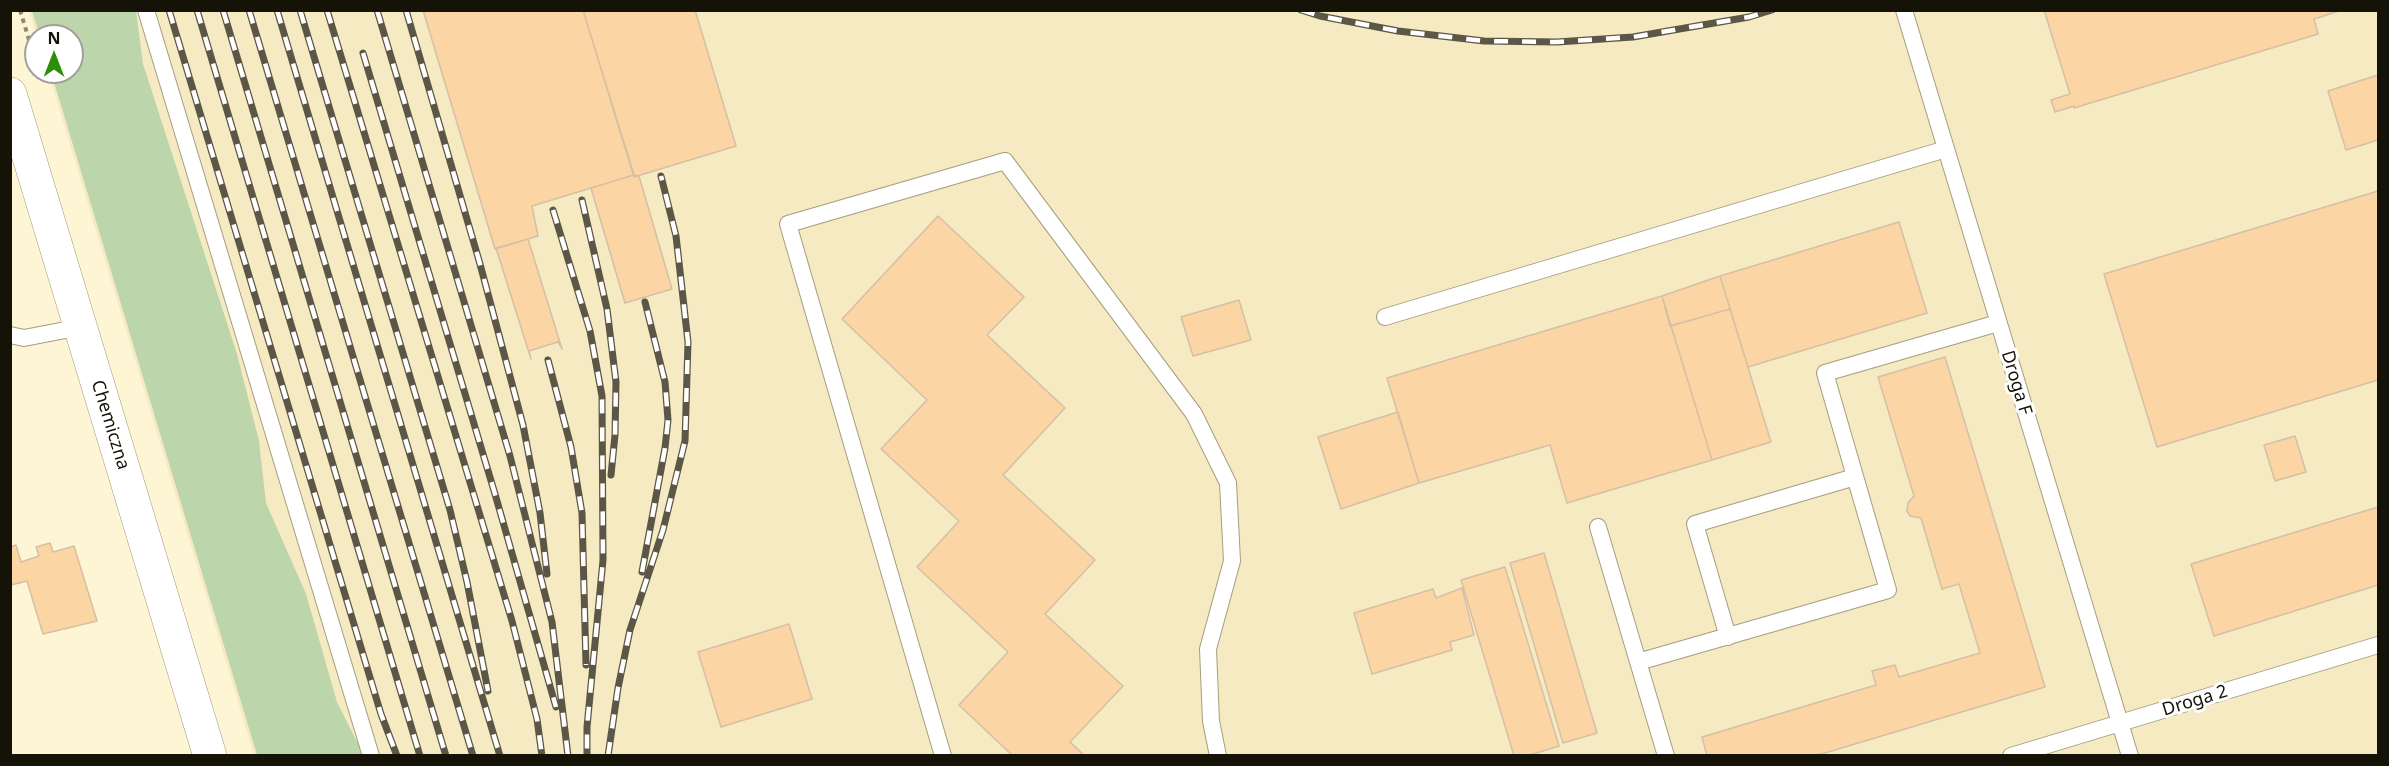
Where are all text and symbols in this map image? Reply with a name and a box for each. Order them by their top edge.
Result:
north arrow [24,24,84,84]
text: N [47,27,61,49]
street label: Droga F [1996,348,2036,418]
street label: Chemiczna [86,378,134,472]
street label: Droga 2 [2160,681,2230,721]

